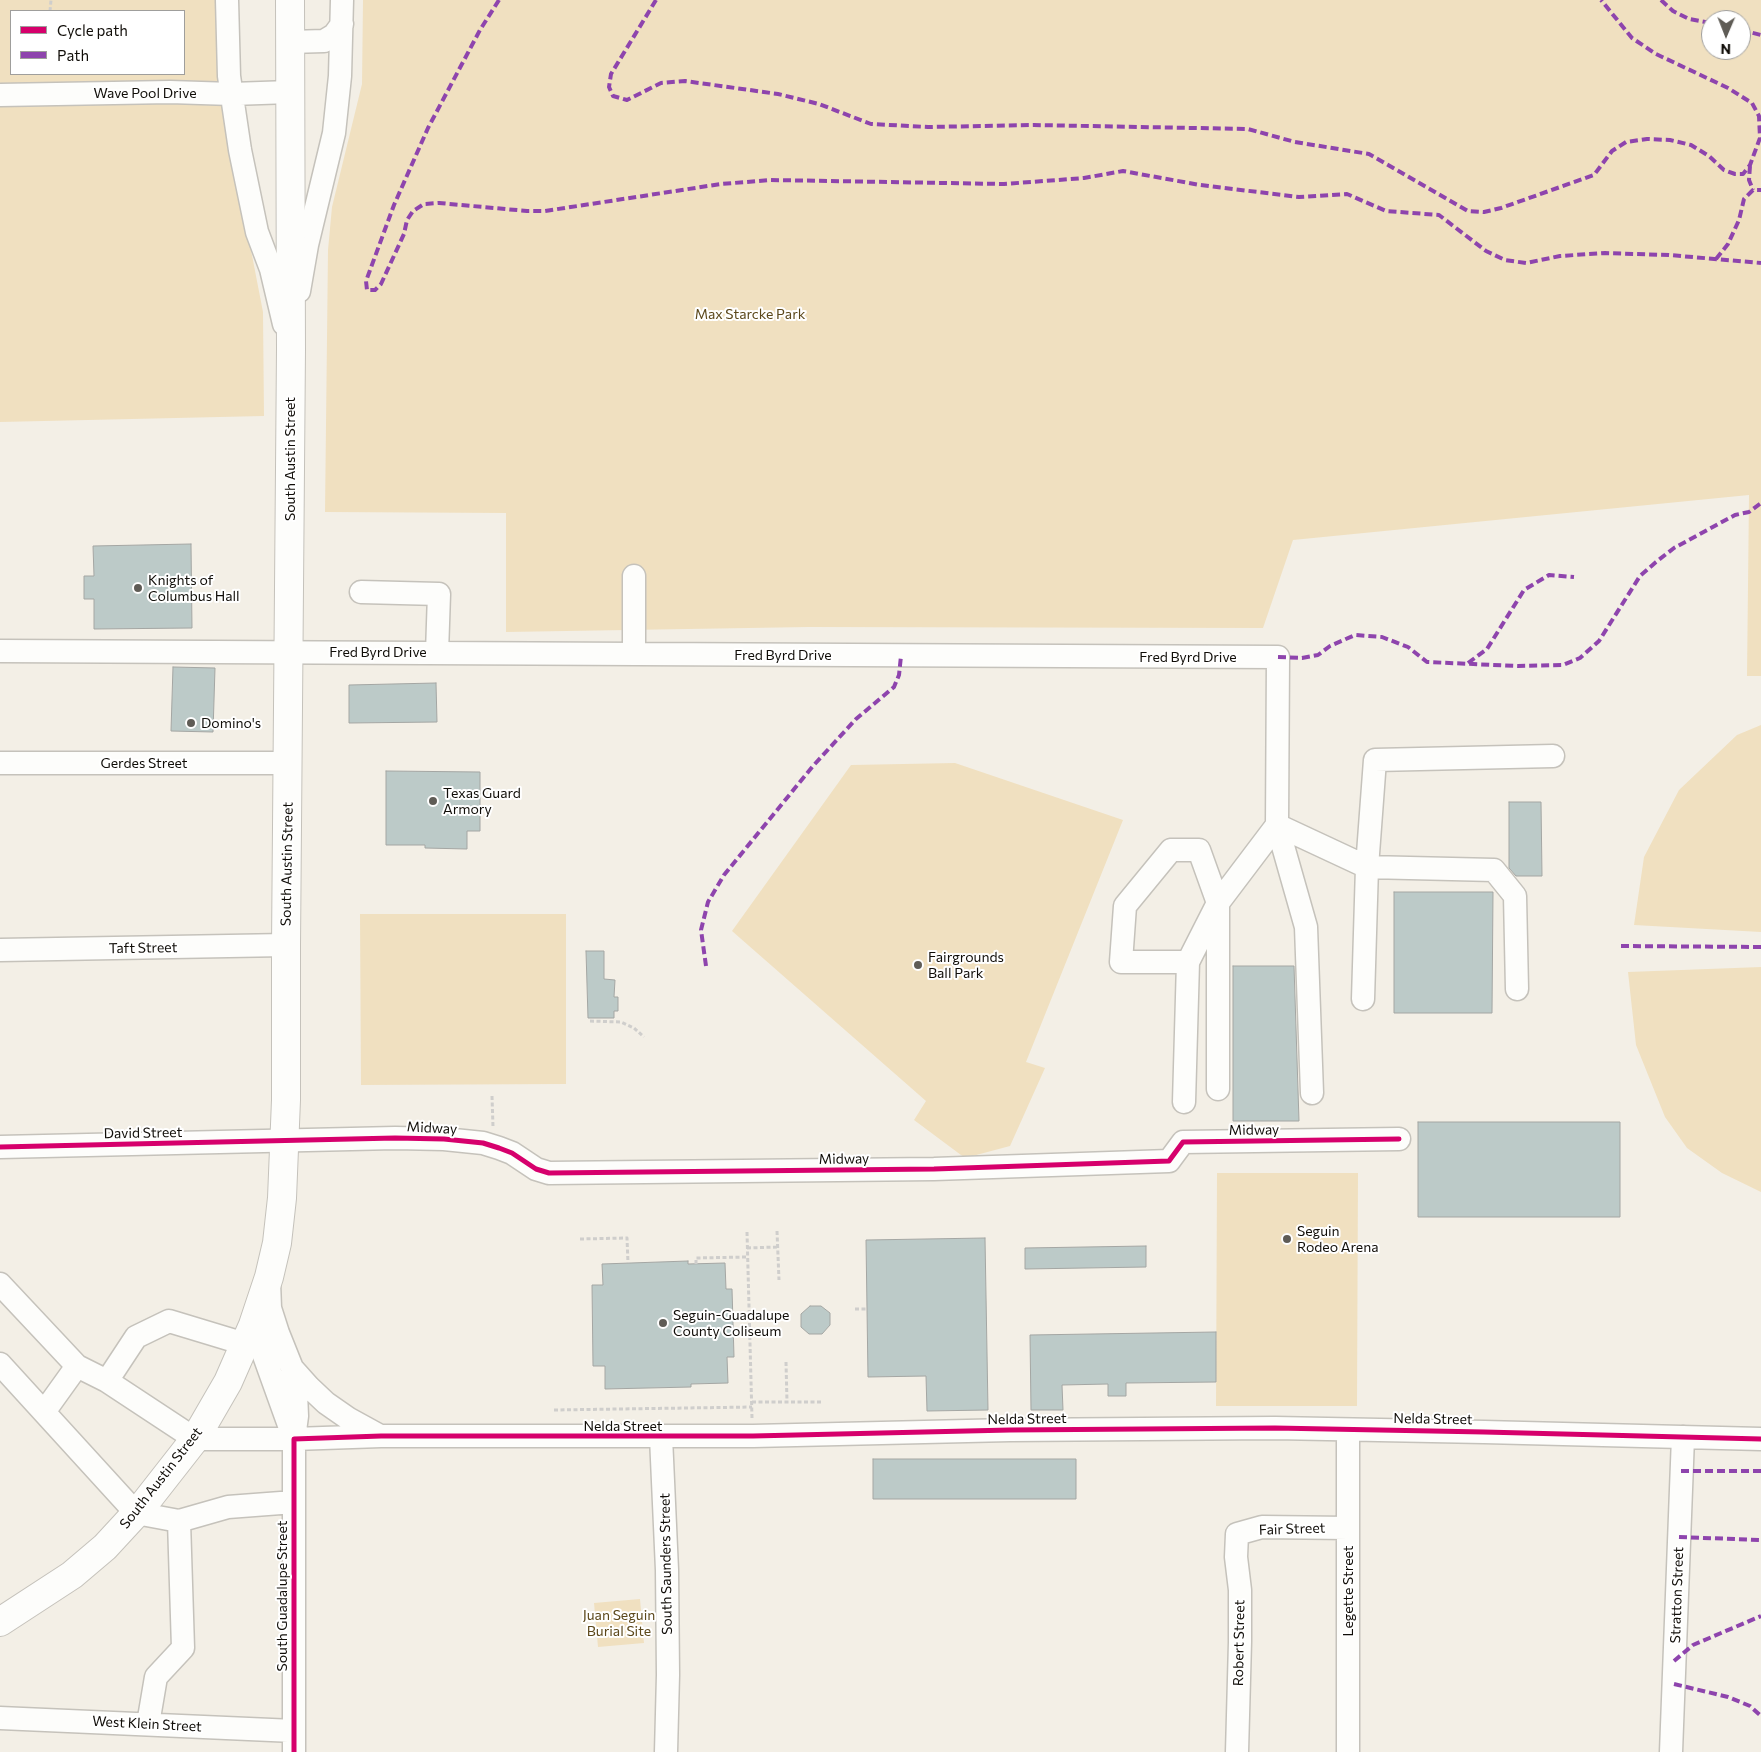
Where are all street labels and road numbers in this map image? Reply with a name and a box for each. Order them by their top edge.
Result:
street label: Wave Pool Drive [93,85,197,101]
street label: South Austin Street [282,397,298,521]
street label: Fred Byrd Drive [329,644,427,660]
street label: Fred Byrd Drive [734,647,832,663]
street label: Fred Byrd Drive [1139,649,1237,665]
street label: Gerdes Street [100,755,188,771]
street label: South Austin Street [278,802,296,926]
street label: Taft Street [109,939,177,957]
street label: Midway [406,1118,458,1138]
street label: Midway [1229,1121,1279,1139]
street label: David Street [104,1124,182,1142]
street label: Midway [819,1150,869,1168]
street label: Nelda Street [987,1410,1067,1428]
street label: Nelda Street [1393,1410,1473,1428]
street label: Nelda Street [583,1418,663,1434]
street label: South Austin Street [116,1424,206,1532]
street label: South Saunders Street [656,1493,676,1635]
street label: Fair Street [1258,1519,1326,1539]
street label: South Guadalupe Street [274,1521,290,1671]
street label: Legette Street [1340,1545,1356,1637]
street label: Stratton Street [1667,1546,1687,1644]
street label: Robert Street [1230,1600,1248,1686]
street label: West Klein Street [92,1713,202,1735]

